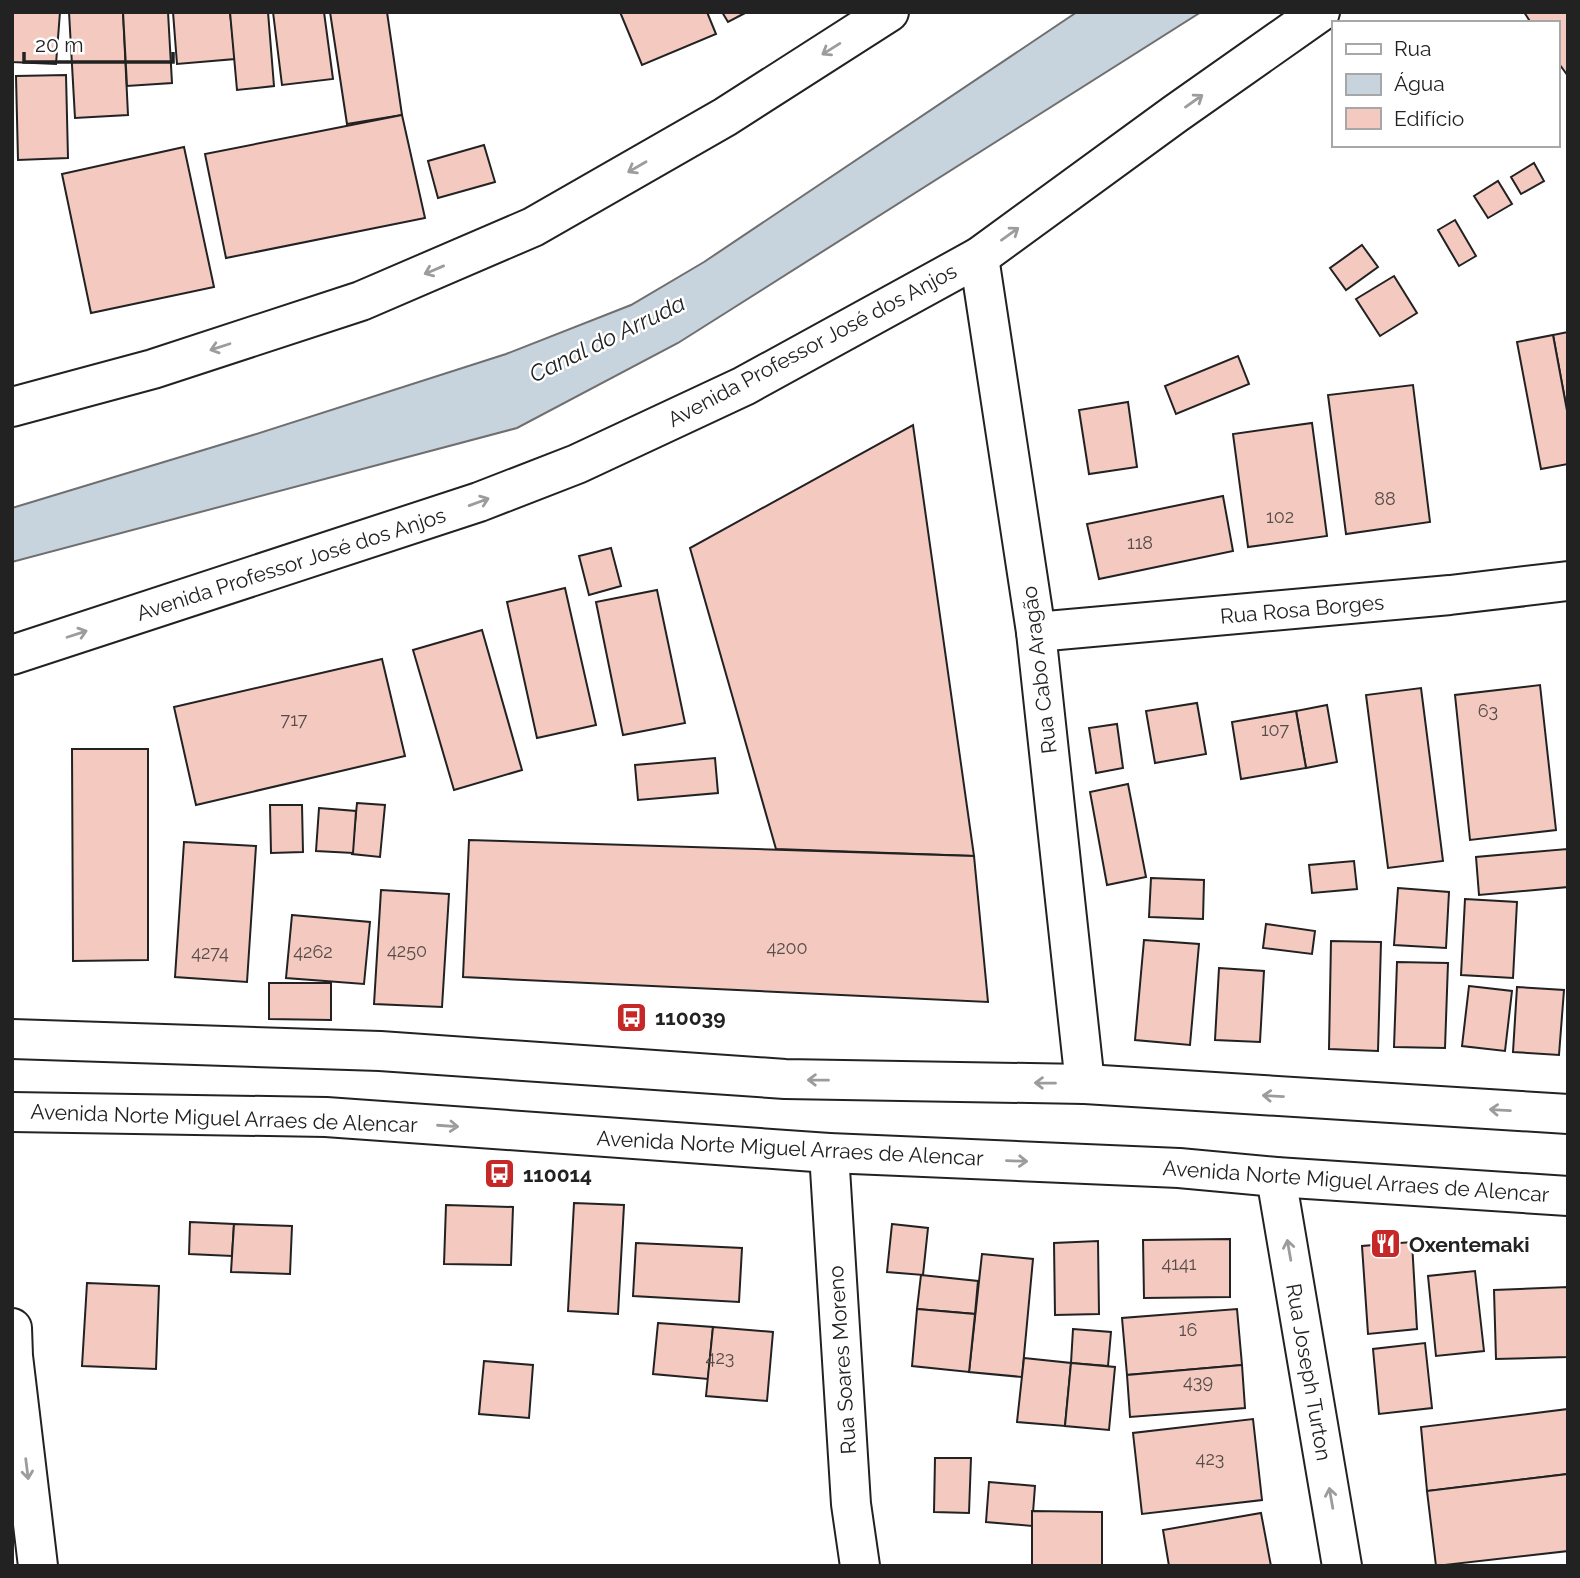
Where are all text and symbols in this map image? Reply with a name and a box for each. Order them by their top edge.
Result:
scale bar [24,21,173,65]
legend [1332,21,1559,147]
text: 20 m [35,32,83,57]
text: Rua [1394,36,1431,61]
one-way arrow [822,41,841,56]
text: Água [1394,71,1445,96]
one-way arrow [1184,94,1203,108]
text: Edifício [1394,106,1464,131]
one-way arrow [627,160,647,174]
one-way arrow [1000,227,1019,241]
street label: Avenida Professor José dos Anjos [663,258,961,432]
one-way arrow [424,264,445,277]
water label: Canal do Arruda [525,288,690,387]
one-way arrow [210,342,232,354]
house number: 88 [1374,488,1396,509]
one-way arrow [468,494,490,507]
street label: Avenida Professor José dos Anjos [133,502,449,626]
house number: 102 [1266,506,1294,527]
house number: 118 [1127,532,1153,553]
street label: Rua Cabo Aragão [1016,585,1062,755]
street label: Rua Rosa Borges [1219,589,1385,629]
one-way arrow [66,627,88,639]
house number: 63 [1478,700,1498,721]
house number: 717 [281,709,308,730]
house number: 107 [1261,719,1289,740]
house number: 4200 [766,937,808,958]
house number: 4250 [387,940,427,961]
house number: 4262 [293,941,333,962]
house number: 4274 [191,942,229,963]
bus stop icon: 110039 [615,1000,649,1034]
place label: 110039 [655,1005,726,1030]
one-way arrow [807,1073,830,1087]
one-way arrow [1034,1077,1057,1090]
one-way arrow [1262,1089,1284,1102]
street label: Avenida Norte Miguel Arraes de Alencar [30,1099,419,1137]
one-way arrow [1488,1103,1511,1116]
one-way arrow [436,1120,458,1133]
street label: Avenida Norte Miguel Arraes de Alencar [596,1125,985,1171]
one-way arrow [1005,1155,1028,1168]
street label: Avenida Norte Miguel Arraes de Alencar [1162,1155,1551,1207]
bus stop icon: 110014 [483,1157,517,1191]
place label: 110014 [523,1162,592,1187]
restaurant icon: Oxentemaki [1369,1227,1403,1261]
place label: Oxentemaki [1409,1232,1530,1257]
one-way arrow [1281,1239,1295,1262]
house number: 4141 [1161,1253,1197,1274]
street label: Rua Soares Moreno [823,1265,861,1455]
street label: Rua Joseph Turton [1281,1281,1337,1463]
house number: 16 [1179,1319,1197,1340]
house number: 423 [706,1347,734,1368]
house number: 439 [1183,1371,1213,1392]
house number: 423 [1196,1448,1224,1469]
one-way arrow [21,1457,34,1480]
one-way arrow [1324,1488,1337,1510]

